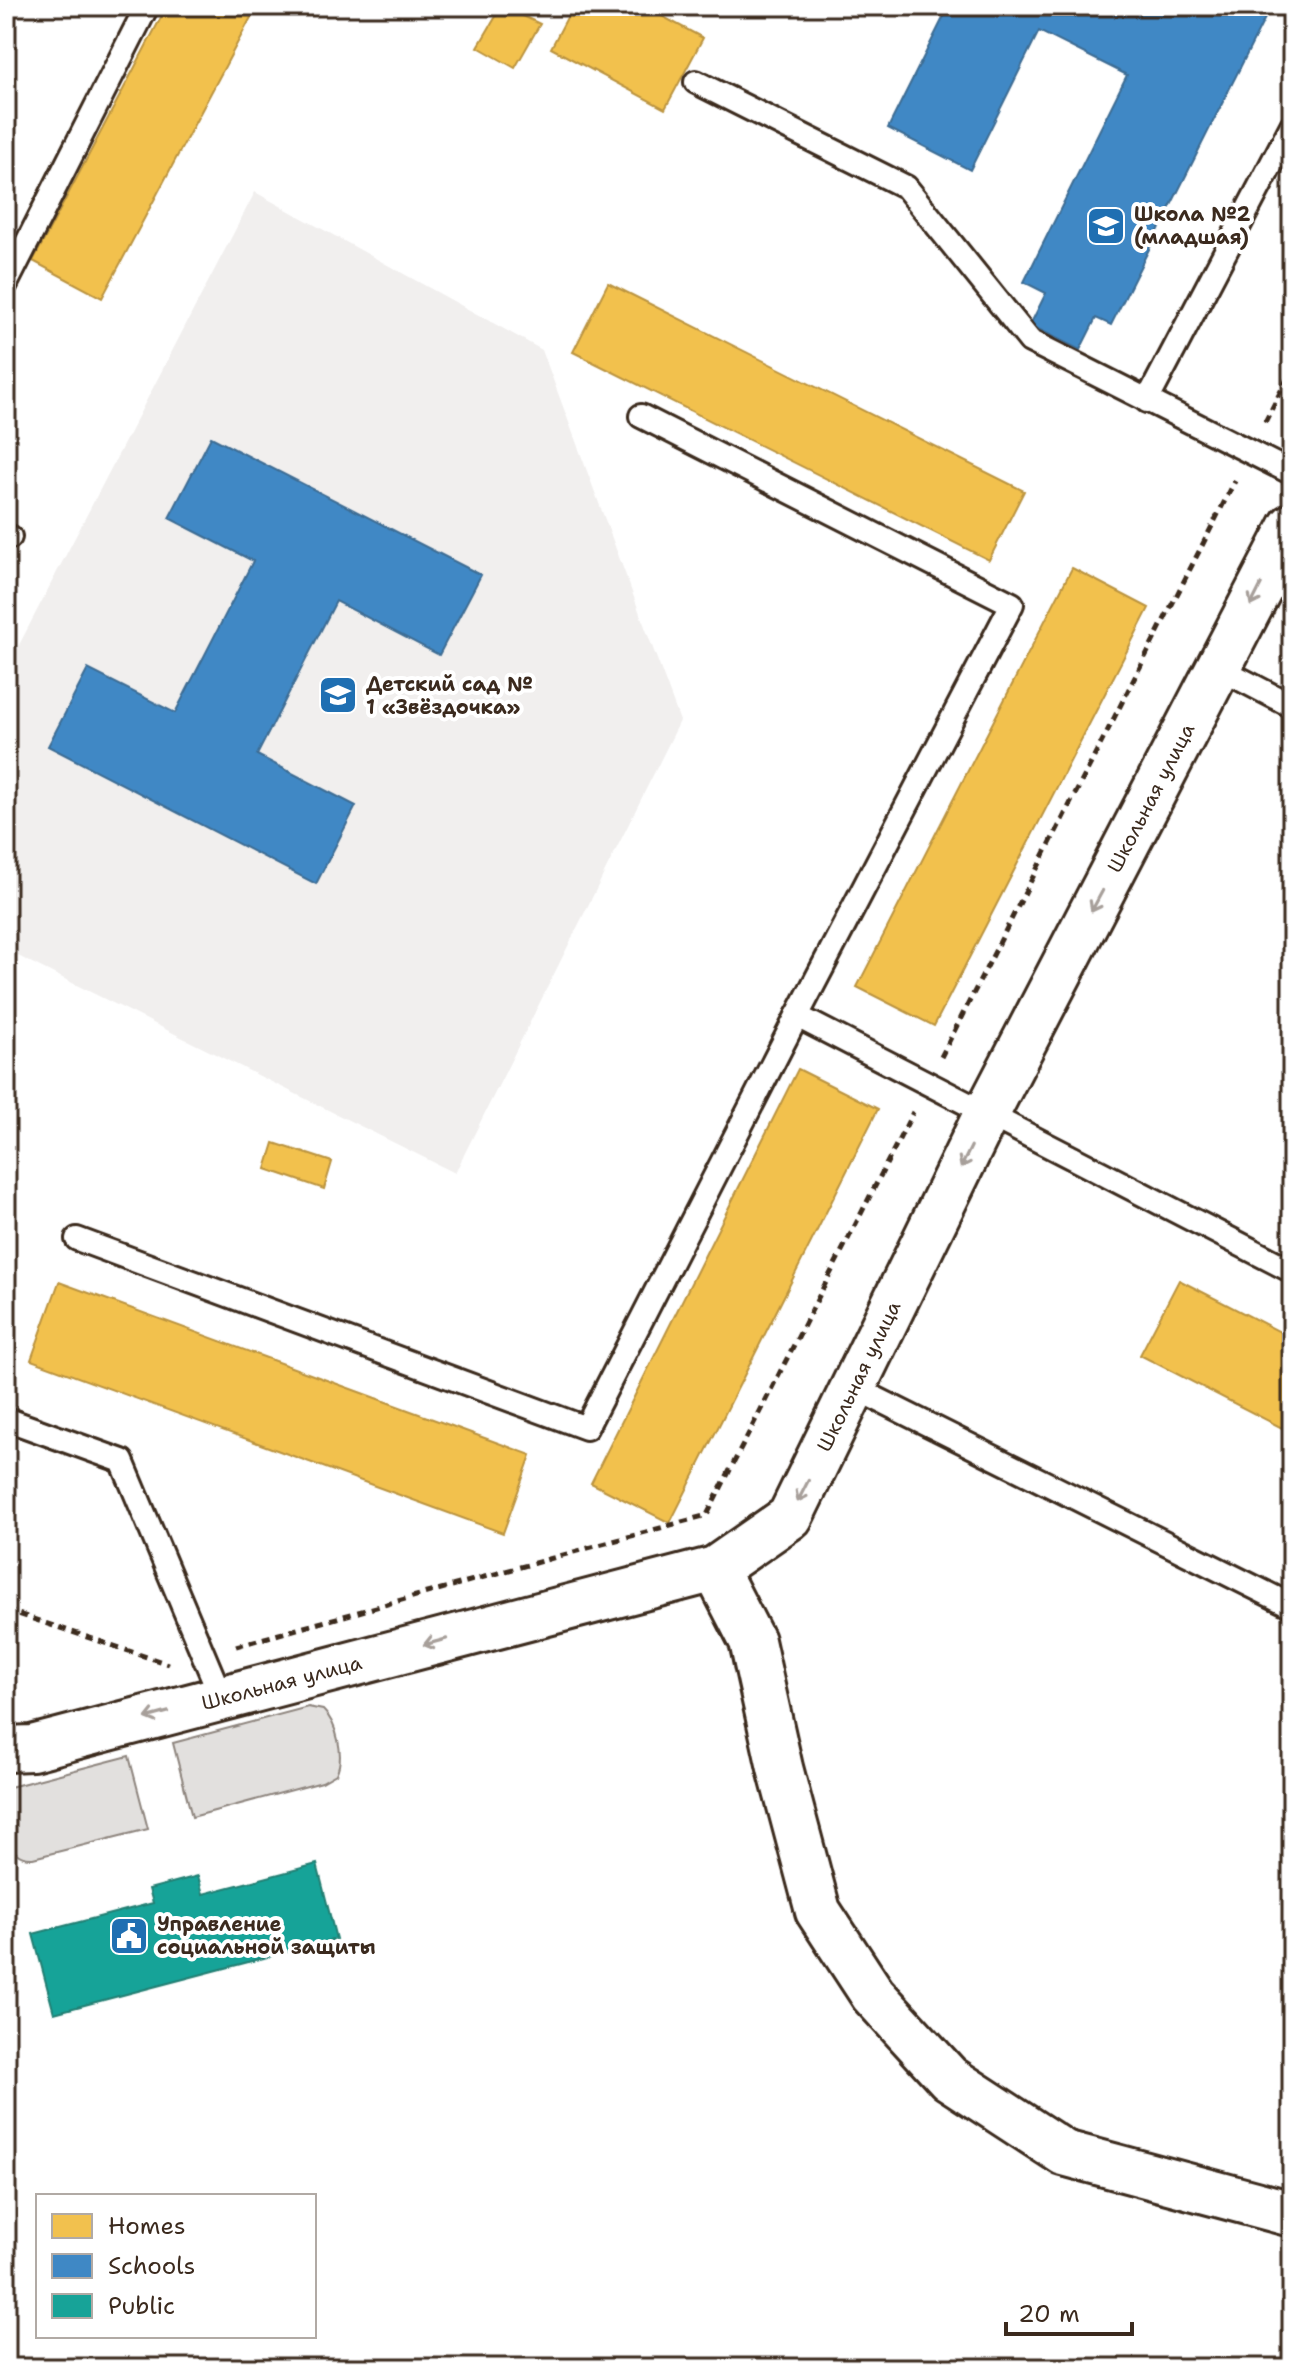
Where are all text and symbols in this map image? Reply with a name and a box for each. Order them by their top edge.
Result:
place label: Школа №2 (младшая) [1134,201,1250,250]
school or university icon: Школа №2 (младшая) [1085,205,1127,247]
one-way arrow [1248,583,1264,607]
place label: Детский сад № 1 «Звёздочка» [366,671,532,720]
school or university icon: Детский сад № 1 «Звёздочка» [317,674,359,716]
street label: Школьная улица [1101,718,1201,877]
one-way arrow [1089,888,1105,912]
one-way arrow [958,1144,973,1168]
street label: Школьная улица [811,1296,907,1456]
one-way arrow [795,1479,810,1503]
one-way arrow [423,1635,449,1650]
street label: Школьная улица [199,1649,365,1716]
one-way arrow [144,1708,170,1723]
place label: Управление социальной защиты [157,1911,376,1960]
public building icon: Управление социальной защиты [108,1915,150,1957]
legend [36,2194,316,2338]
text: Homes [108,2210,186,2242]
text: Schools [108,2250,195,2282]
scale bar [1006,2286,1132,2336]
text: Public [108,2290,175,2322]
text: 20 m [1018,2298,1080,2330]

